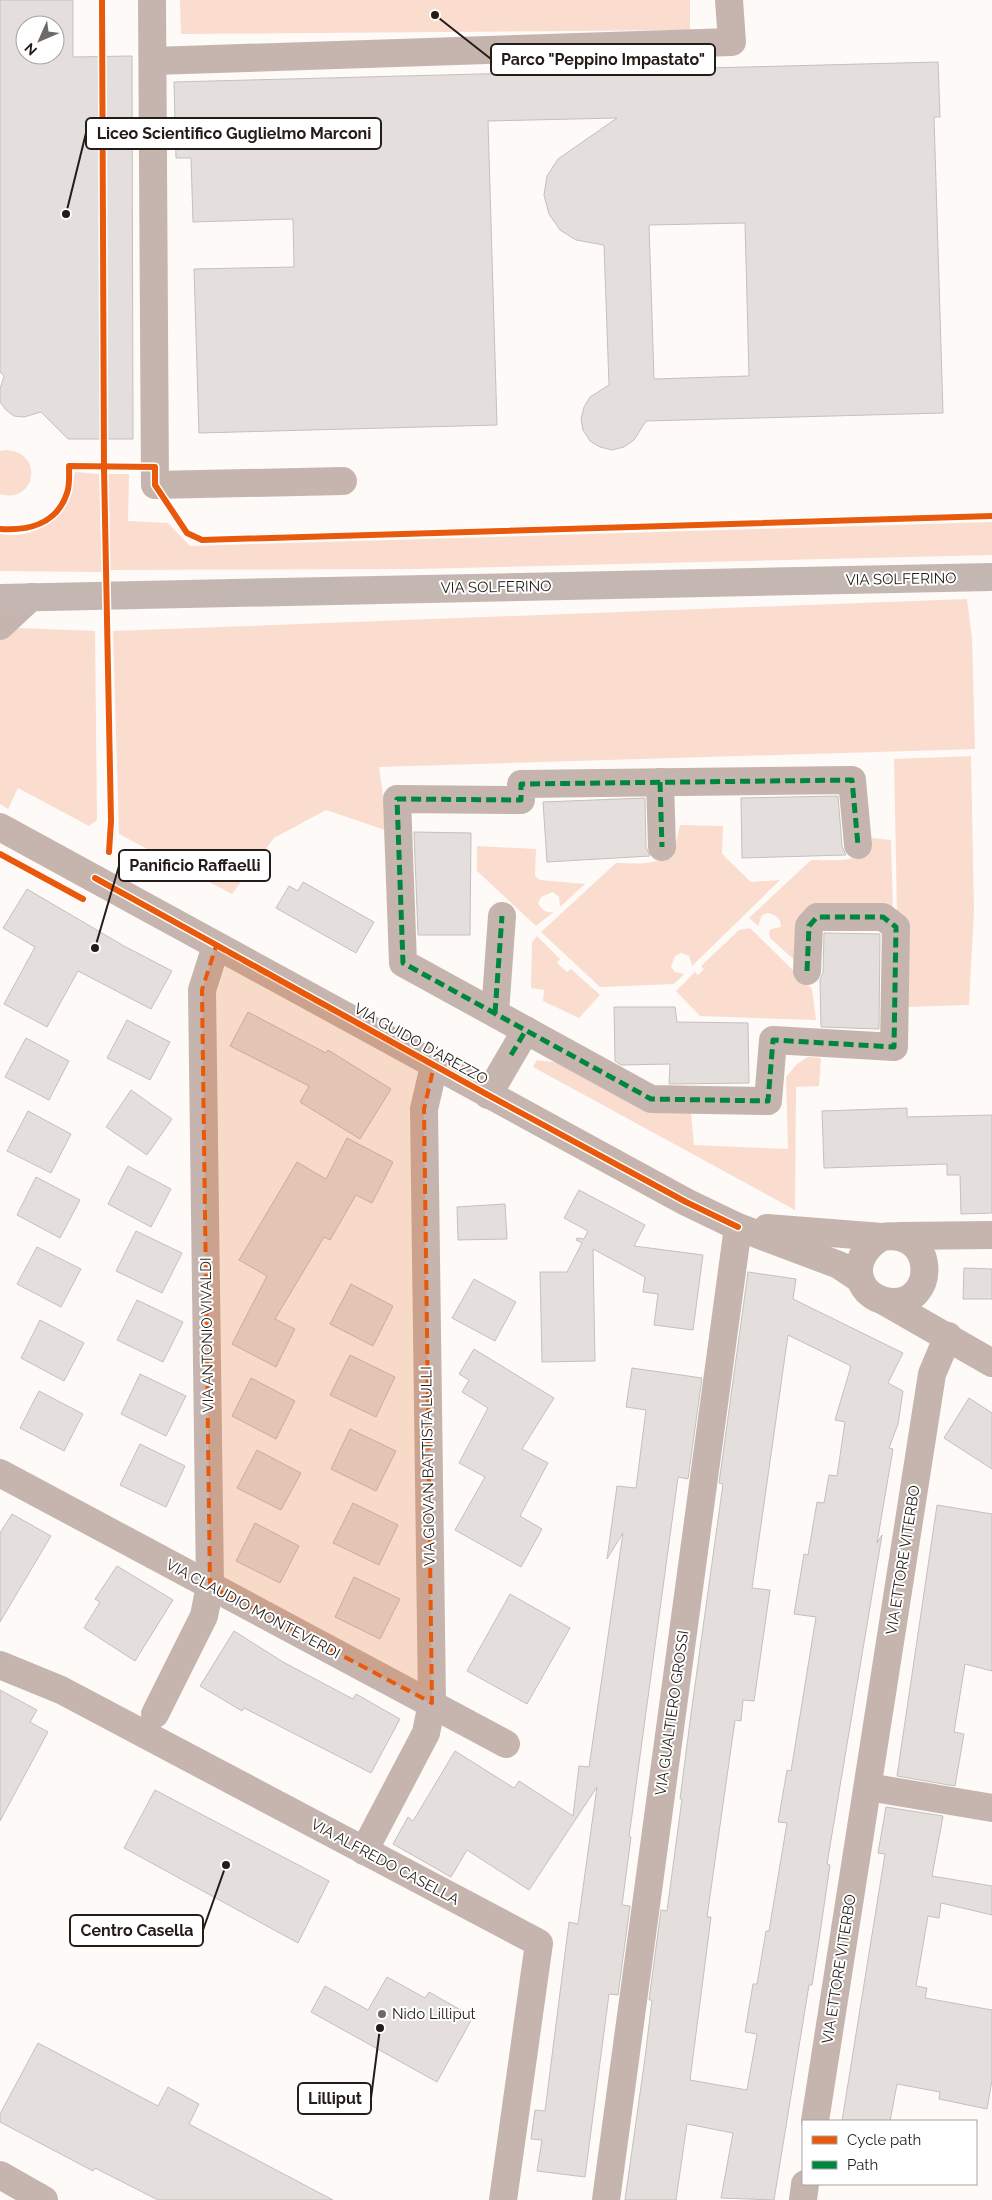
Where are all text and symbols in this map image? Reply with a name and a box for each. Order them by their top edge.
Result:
north arrow [15,15,65,65]
text: N [21,40,40,59]
callout: Parco "Peppino Impastato" [491,44,715,75]
text: Parco "Peppino Impastato" [501,50,705,69]
callout: Liceo Scientifico Guglielmo Marconi [86,118,381,149]
text: Liceo Scientifico Guglielmo Marconi [97,124,371,143]
street label: VIA SOLFERINO [845,569,957,589]
street label: VIA SOLFERINO [440,577,552,597]
callout: Panificio Raffaelli [119,850,270,881]
text: Panificio Raffaelli [129,856,261,875]
street label: VIA GUIDO D'AREZZO [351,1000,491,1088]
street label: VIA ANTONIO VIVALDI [197,1257,217,1413]
street label: VIA GIOVAN BATTISTA LULLI [417,1366,439,1566]
street label: VIA ETTORE VITERBO [882,1484,924,1636]
street label: VIA CLAUDIO MONTEVERDI [163,1555,343,1663]
street label: VIA GUALTIERO GROSSI [651,1629,693,1797]
street label: VIA ALFREDO CASELLA [308,1815,462,1909]
street label: VIA ETTORE VITERBO [818,1893,860,2045]
callout: Centro Casella [70,1915,203,1946]
text: Centro Casella [81,1921,193,1940]
place label: Nido Lilliput [392,2005,476,2023]
marker: Nido Lilliput [376,2008,388,2020]
callout: Lilliput [298,2083,371,2114]
text: Lilliput [308,2089,362,2108]
legend [802,2120,977,2185]
text: Cycle path [847,2131,921,2149]
text: Path [847,2156,878,2174]

